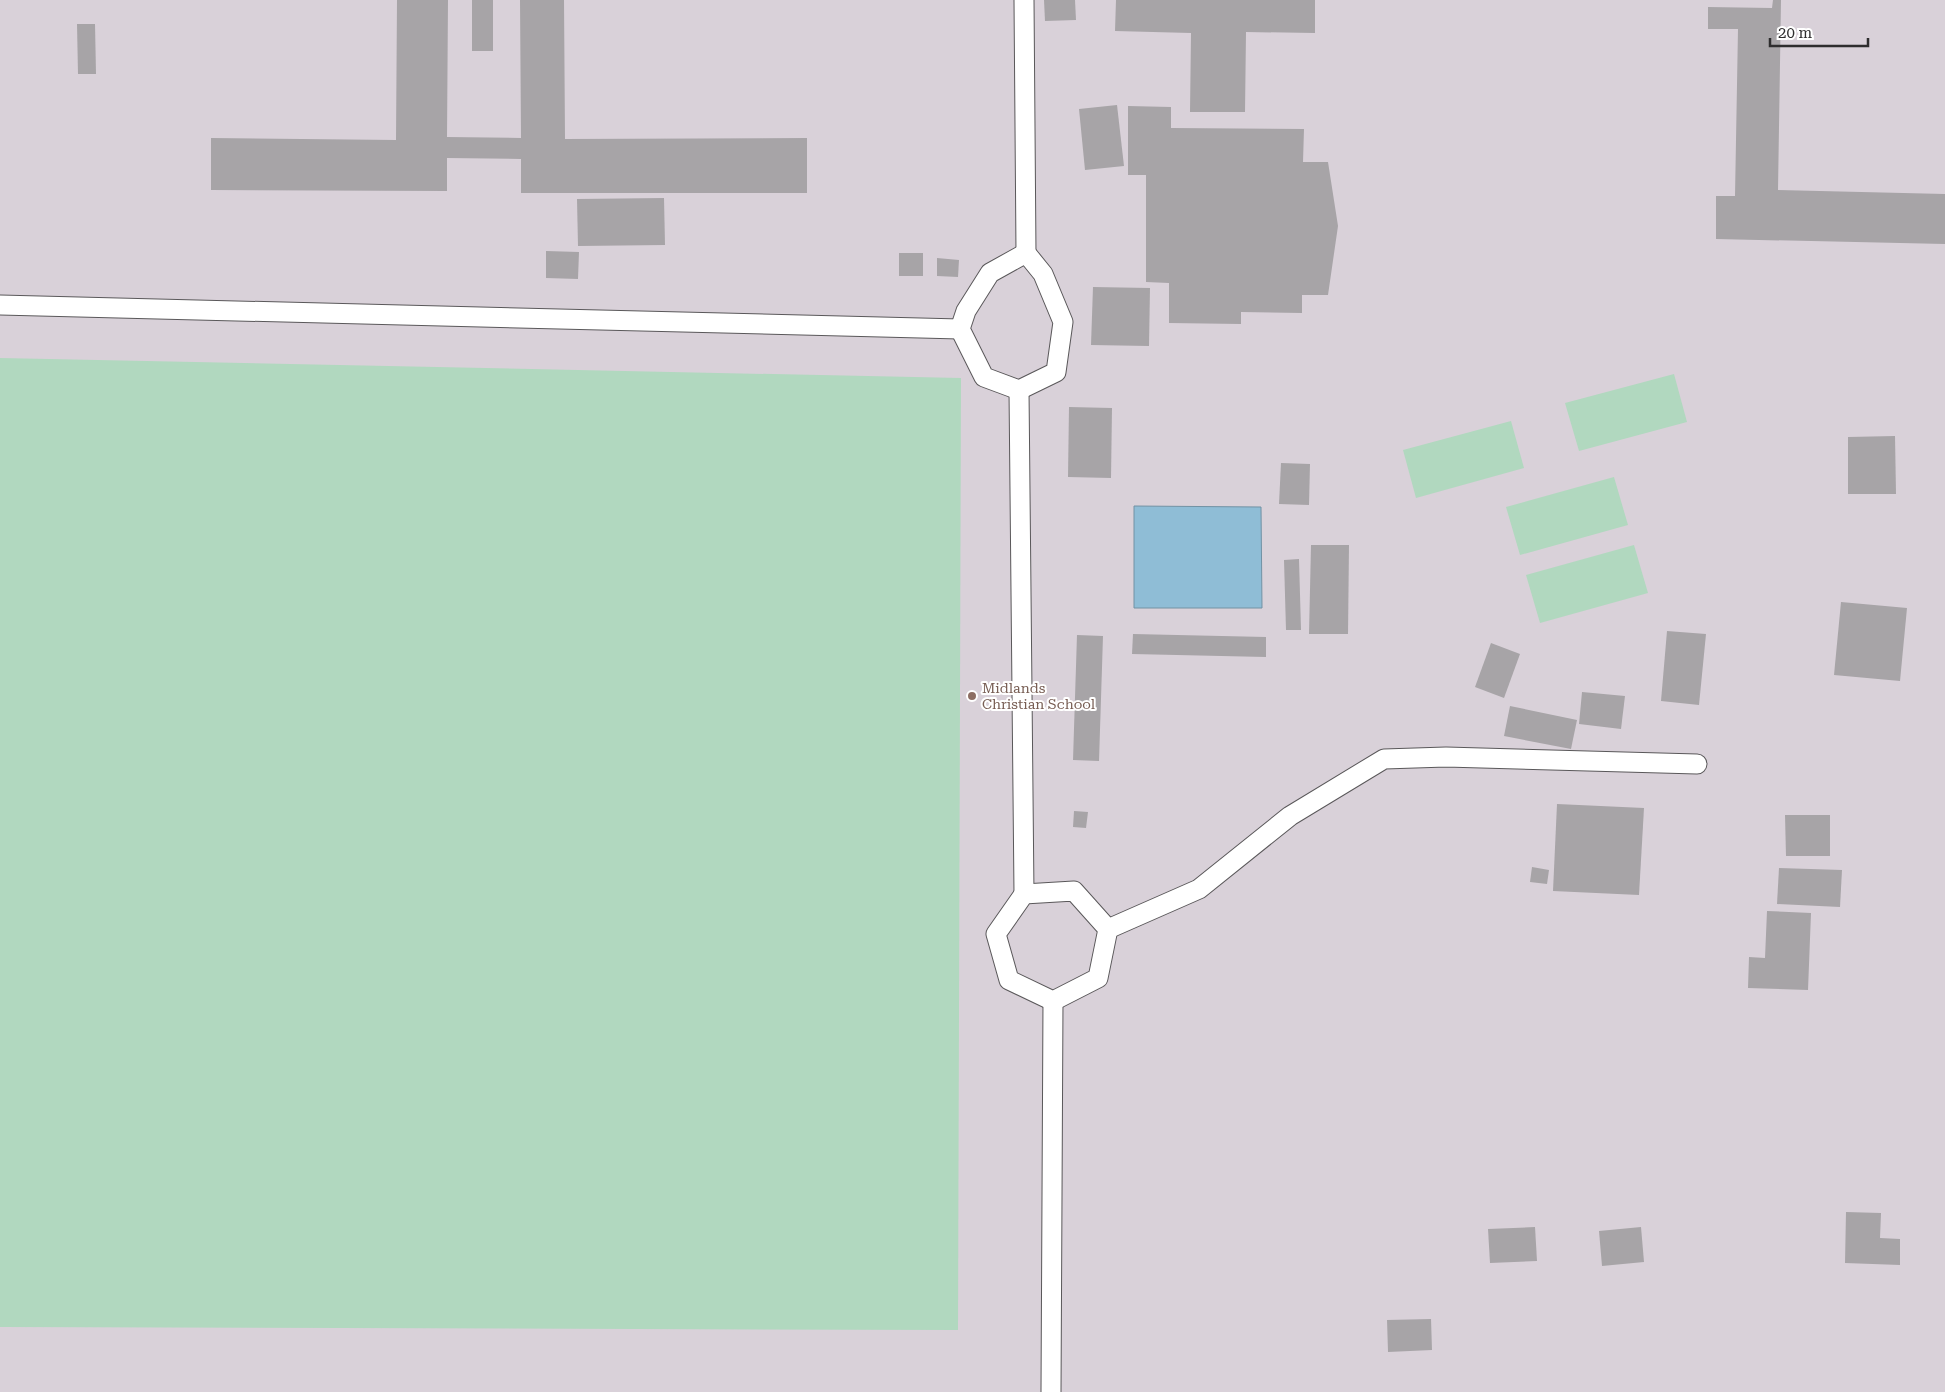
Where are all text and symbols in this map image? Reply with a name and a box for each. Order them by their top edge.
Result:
scale bar [1770,15,1868,47]
text: 20 m [1778,24,1813,42]
place label: Midlands Christian School [982,680,1096,712]
marker: Midlands Christian School [966,690,978,702]

